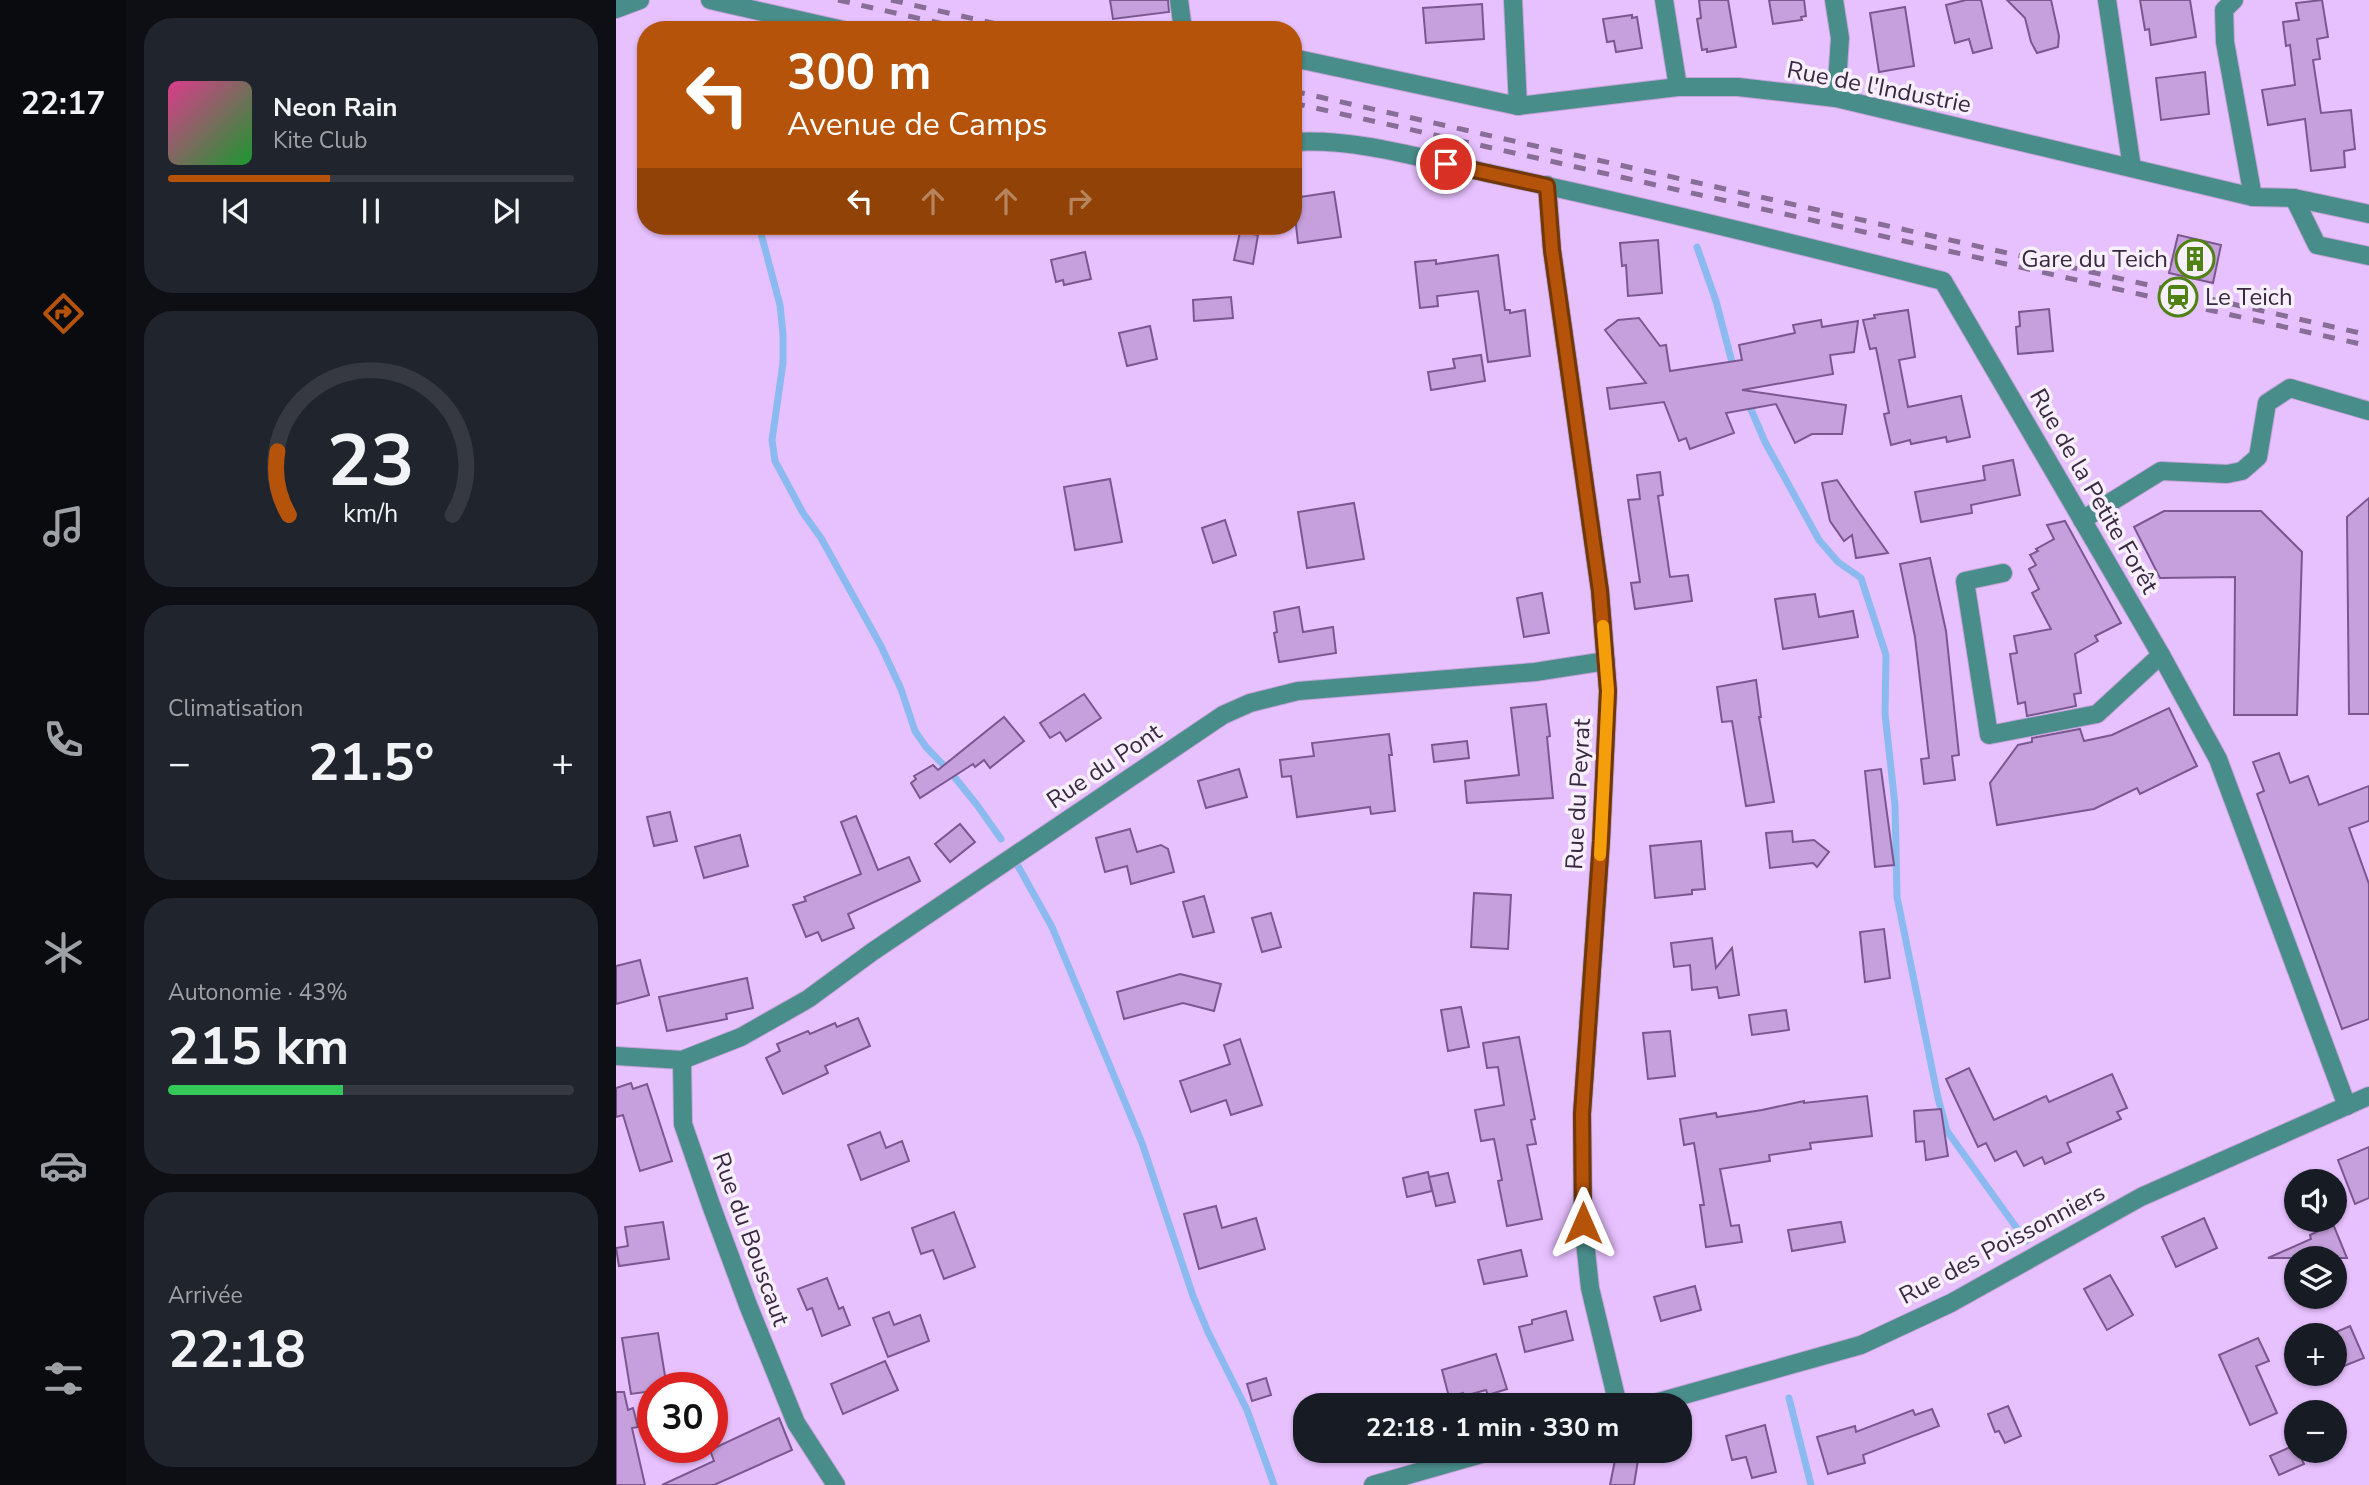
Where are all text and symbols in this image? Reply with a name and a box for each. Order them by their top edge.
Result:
text: 300 m [787,39,931,106]
icon: left [672,49,763,140]
street label: Rue de l'Industrie [1784,53,1974,121]
text: 22:17 [21,82,105,125]
text: Neon Rain [273,90,398,125]
text: Avenue de Camps [787,103,1047,146]
text: Kite Club [273,125,367,156]
pin [1416,134,1476,194]
icon: arrive [1427,145,1465,183]
icon: left [841,182,879,220]
icon: ahead [914,182,952,220]
icon: ahead [987,182,1025,220]
icon: right [1060,182,1098,220]
icon: previous [217,192,255,230]
icon: pause [352,192,390,230]
icon: next [487,192,525,230]
building icon: Gare du Teich [2174,238,2216,280]
place label: Gare du Teich [2021,243,2168,275]
station icon: Le Teich [2157,276,2199,318]
place label: Le Teich [2205,281,2293,313]
icon: directions [39,289,88,338]
street label: Rue de la Petite Forêt [2022,383,2166,600]
text: 23 [327,412,415,512]
text: km/h [343,497,399,531]
icon: music [39,502,88,551]
text: Climatisation [168,693,303,724]
icon: phone [39,715,88,764]
street label: Rue du Pont [1040,715,1168,816]
street label: Rue du Peyrat [1558,717,1598,870]
text: 21.5° [308,727,434,798]
text: − [168,738,191,789]
text: + [551,738,574,789]
icon: climate [39,928,88,977]
text: Autonomie · 43% [168,977,348,1008]
text: 215 km [168,1011,349,1082]
icon: car [39,1141,88,1190]
street label: Rue du Bouscaut [705,1148,797,1331]
map controls [2284,1169,2347,1463]
button: sound [2284,1169,2347,1232]
street label: Rue des Poissonniers [1894,1176,2110,1312]
position arrow [1546,1186,1620,1260]
button: layers [2284,1246,2347,1309]
text: Arrivée [168,1280,243,1311]
text: 22:18 [168,1314,306,1385]
button: + [2284,1323,2347,1386]
icon: filters [39,1354,88,1403]
speed limit sign: 30 [637,1372,728,1463]
button: − [2284,1400,2347,1463]
text: 22:18 · 1 min · 330 m [1366,1410,1619,1445]

